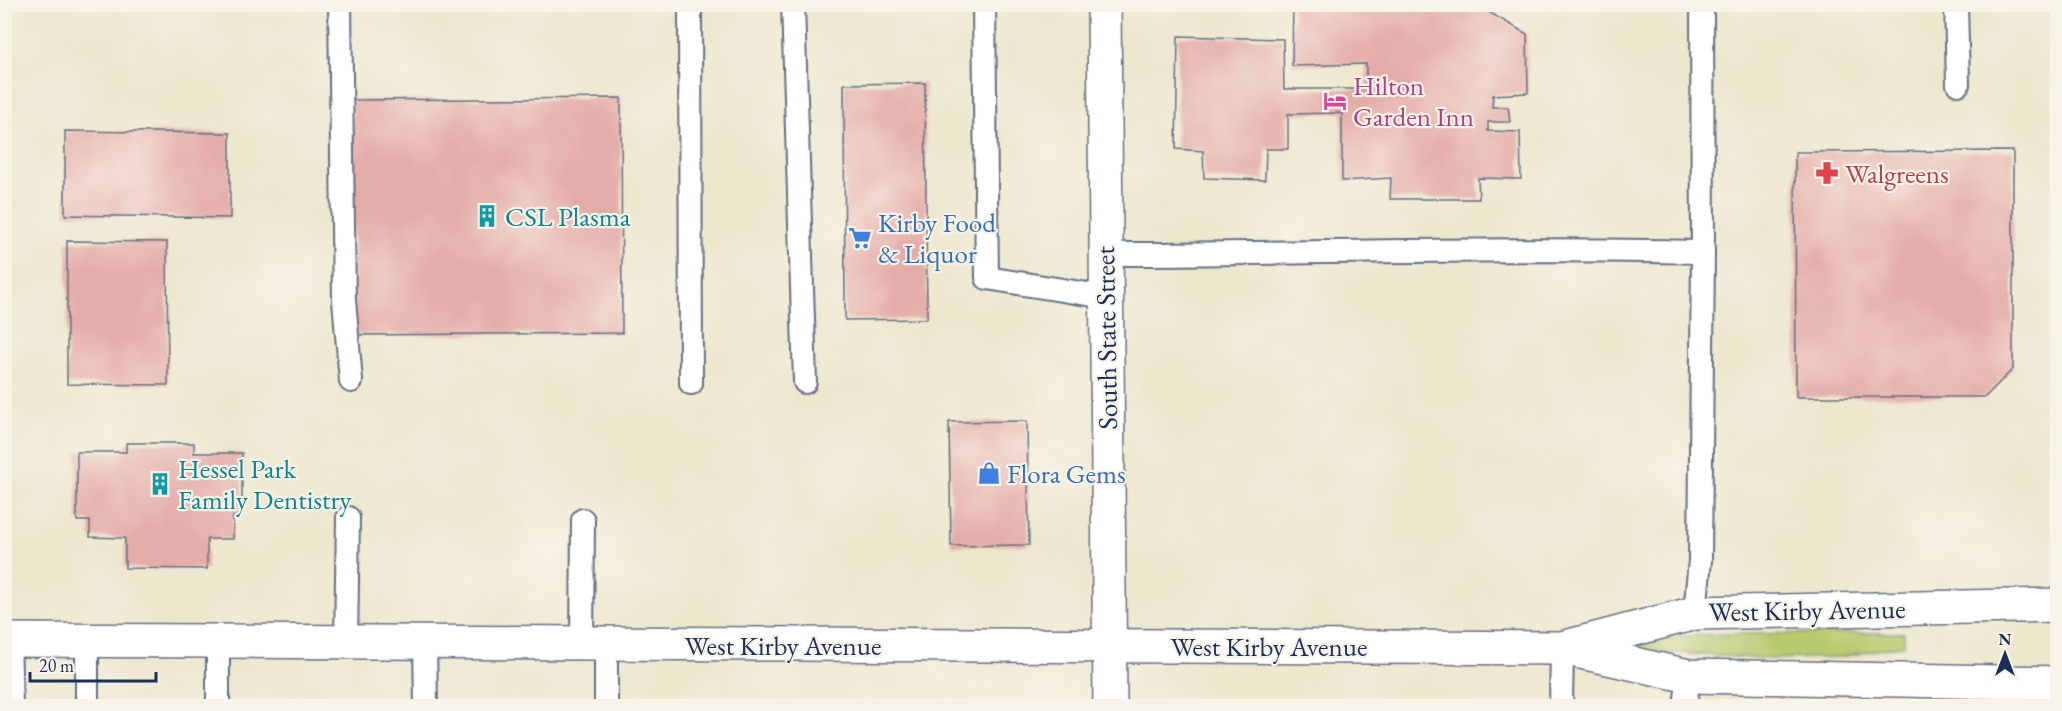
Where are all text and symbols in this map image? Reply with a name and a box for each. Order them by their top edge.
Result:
place label: Hilton Garden Inn [1353,68,1474,134]
hotel icon: Hilton Garden Inn [1322,88,1348,114]
place label: Walgreens [1845,156,1949,191]
pharmacy icon: Walgreens [1814,160,1840,186]
place label: CSL Plasma [505,199,631,234]
building icon: CSL Plasma [474,203,500,229]
place label: Kirby Food & Liquor [878,205,996,271]
supermarket icon: Kirby Food & Liquor [847,225,873,251]
street label: South State Street [1087,245,1125,430]
place label: Hessel Park Family Dentistry [178,451,352,517]
place label: Flora Gems [1007,456,1126,491]
shop icon: Flora Gems [976,460,1002,486]
building icon: Hessel Park Family Dentistry [147,471,173,497]
street label: West Kirby Avenue [1708,591,1906,629]
north arrow [1975,624,2035,684]
street label: West Kirby Avenue [684,628,882,663]
street label: West Kirby Avenue [1170,629,1368,664]
text: N [1999,629,2012,650]
scale bar [30,645,156,683]
text: 20 m [39,654,74,677]

